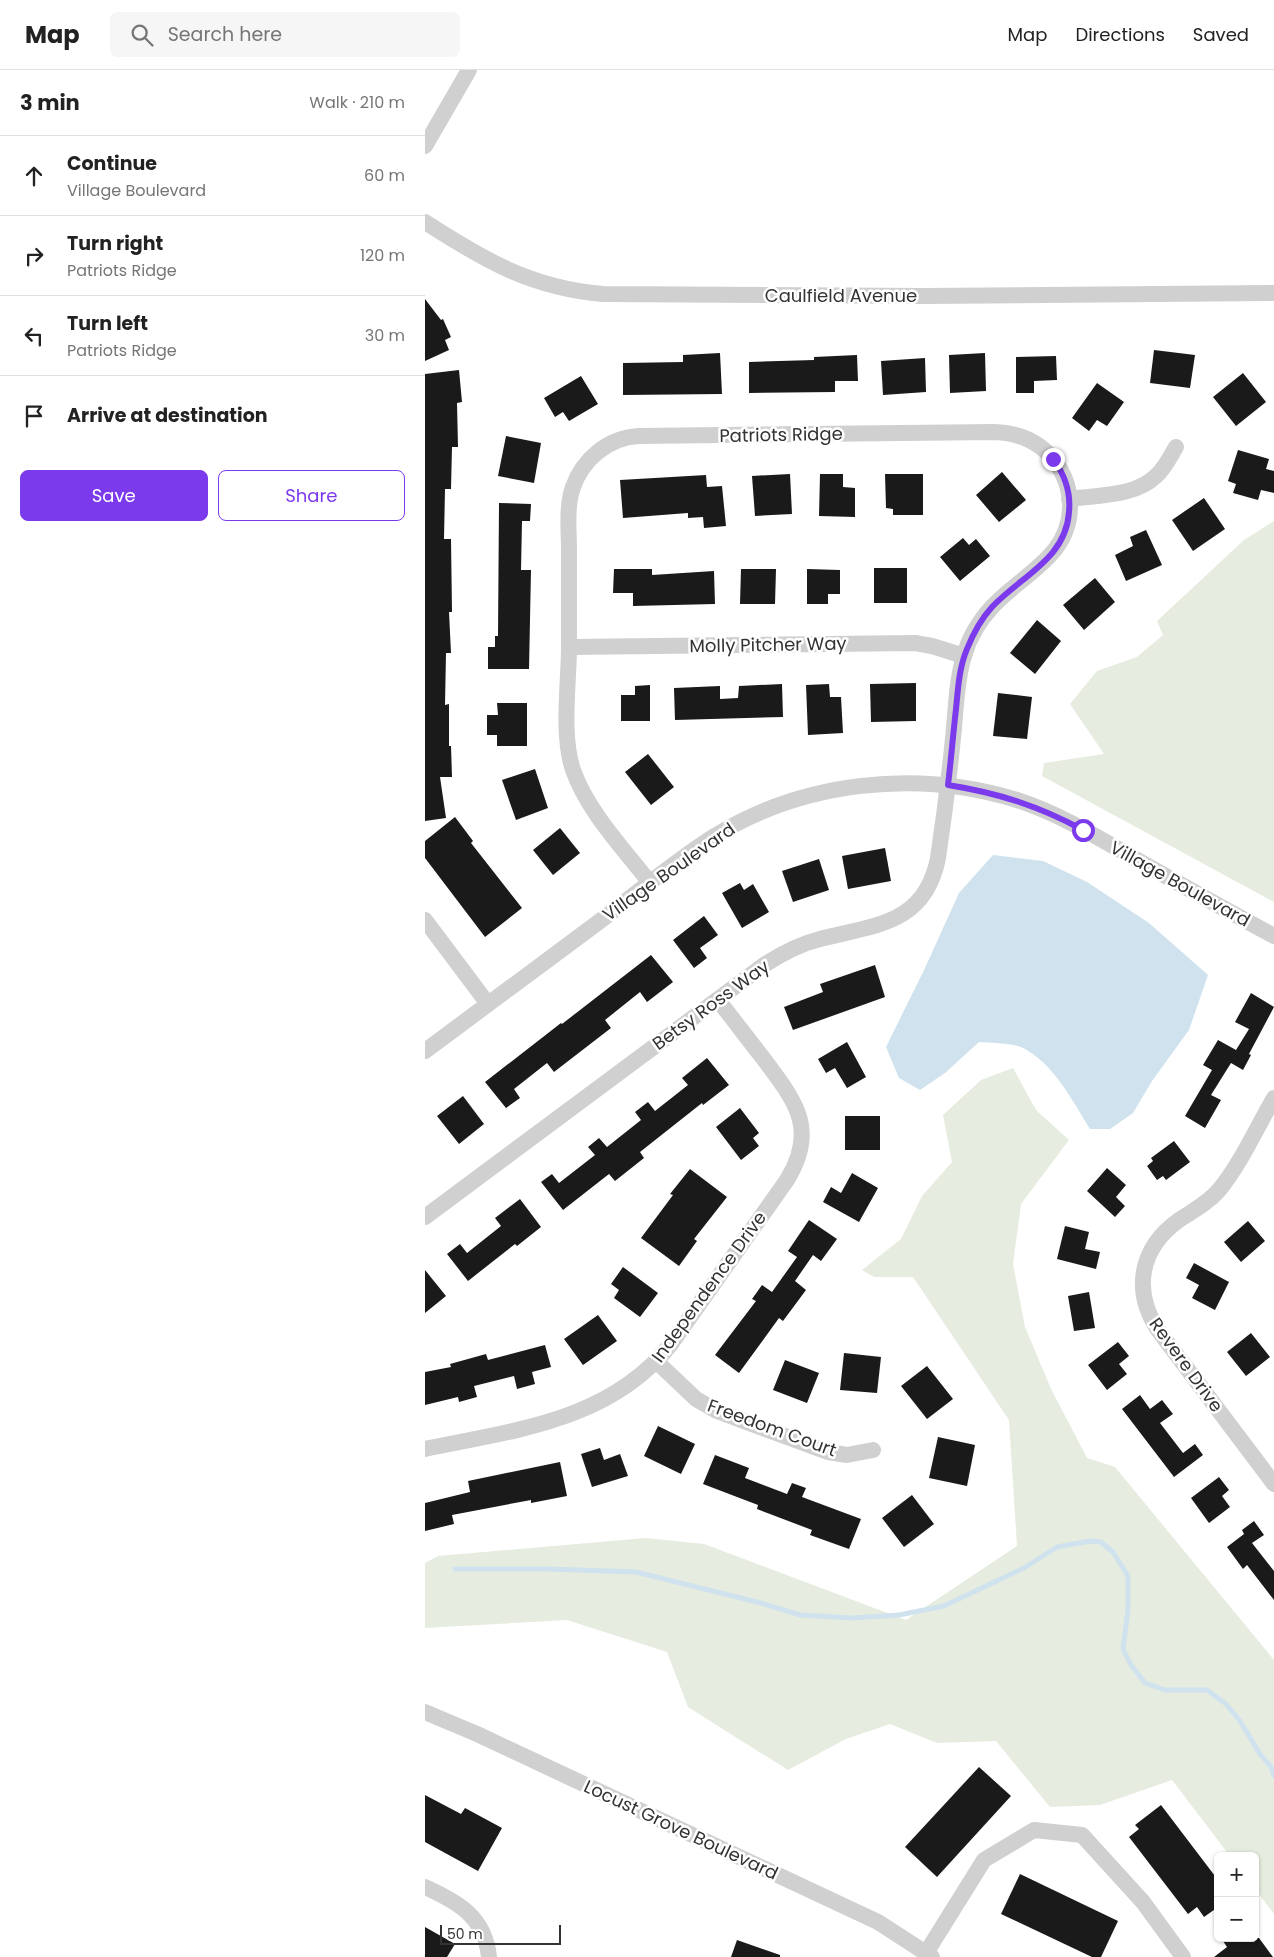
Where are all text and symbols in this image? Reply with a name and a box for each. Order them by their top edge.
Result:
search box [110,12,460,57]
text: Map [25,18,80,51]
icon: search [128,21,156,49]
text: Search here [168,21,282,48]
text: Map [1008,22,1047,47]
text: Directions [1075,22,1165,47]
text: Saved [1193,22,1249,47]
text: 3 min [20,88,80,117]
text: Walk · 210 m [309,91,405,114]
text: Continue [67,150,157,177]
icon: ahead [20,162,48,190]
text: 60 m [364,164,405,187]
text: Village Boulevard [67,179,206,202]
text: Turn right [67,230,163,257]
icon: right [20,242,48,270]
text: 120 m [360,244,405,267]
text: Patriots Ridge [67,259,177,282]
street label: Caulfield Avenue [765,283,917,308]
text: Turn left [67,310,148,337]
icon: left [20,322,48,350]
text: 30 m [365,324,405,347]
text: Patriots Ridge [67,339,177,362]
icon: arrive [20,402,48,430]
text: Arrive at destination [67,402,268,429]
street label: Patriots Ridge [719,421,843,448]
route end [1042,448,1065,471]
button: Save [20,470,208,521]
button: Share [218,470,405,521]
street label: Molly Pitcher Way [689,631,847,658]
street label: Village Boulevard [597,816,740,927]
route start [1072,819,1095,842]
street label: Village Boulevard [1106,835,1255,932]
street label: Betsy Ross Way [647,954,774,1056]
street label: Independence Drive [645,1206,772,1367]
street label: Revere Drive [1144,1312,1229,1417]
street label: Freedom Court [704,1393,840,1462]
street label: Locust Grove Boulevard [580,1774,782,1886]
map controls [1214,1852,1259,1942]
button: + [1214,1852,1259,1897]
button: − [1214,1897,1259,1942]
scale bar [440,1922,561,1945]
text: 50 m [447,1924,483,1944]

